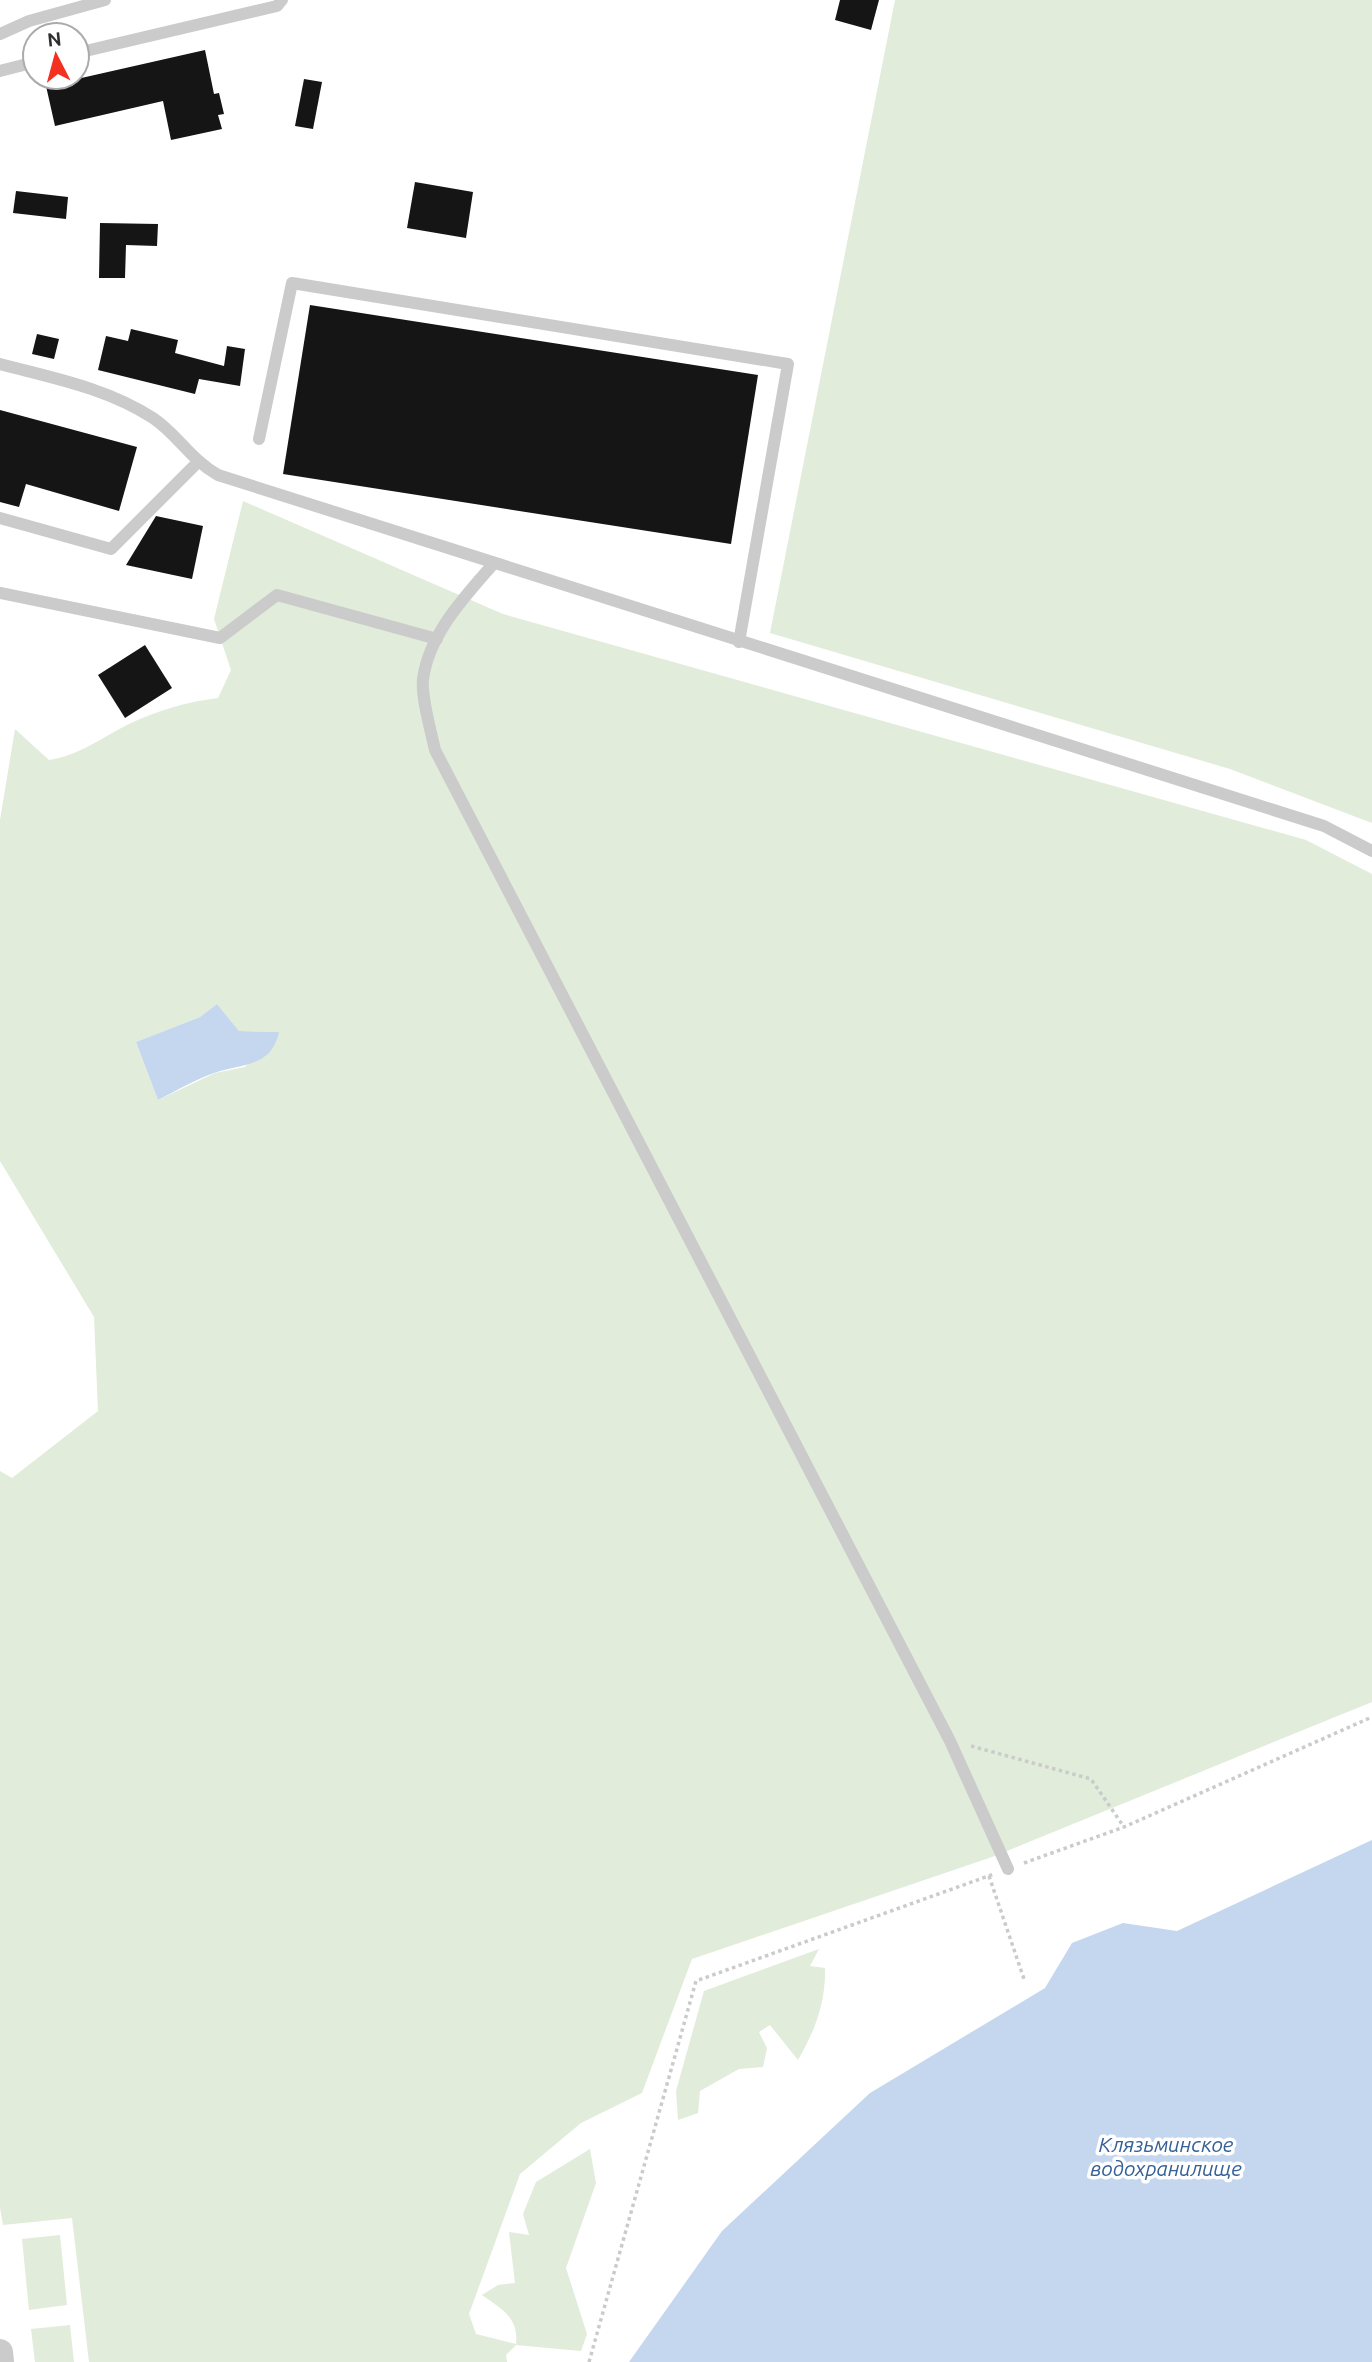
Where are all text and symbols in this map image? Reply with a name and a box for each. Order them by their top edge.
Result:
north arrow [21,21,91,91]
text: N [46,27,62,51]
water label: Клязьминское водохранилище [1090,2132,1242,2180]

